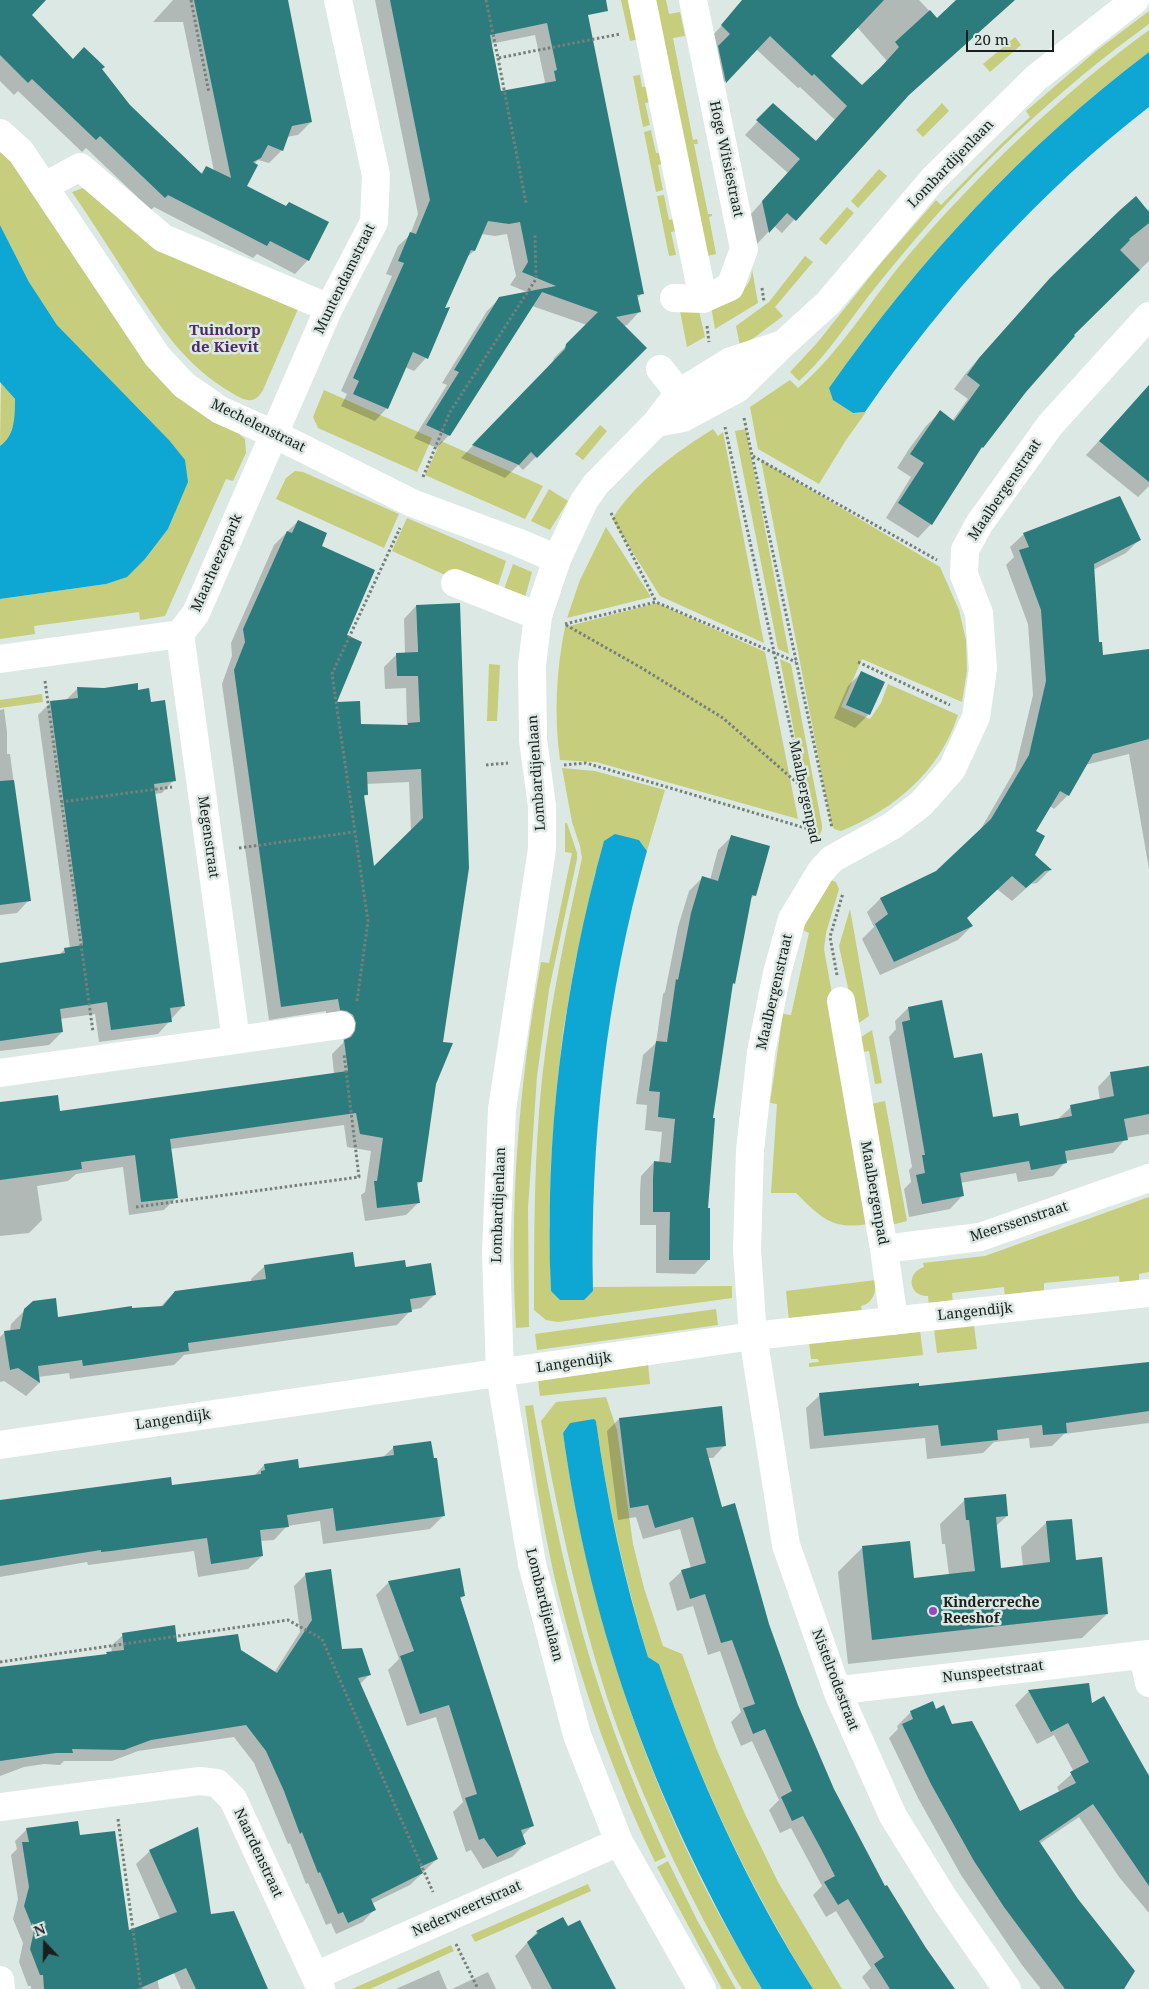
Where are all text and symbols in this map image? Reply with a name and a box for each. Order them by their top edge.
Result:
scale bar [969,20,1056,52]
text: 20 m [974,29,1009,49]
street label: Hoge Witsiestraat [705,99,747,219]
street label: Lombardijenlaan [905,116,997,212]
street label: Muntendamstraat [311,221,379,337]
district label: Tuindorp de Kievit [189,322,261,357]
street label: Mechelenstraat [208,396,308,456]
street label: Maalbergenstraat [965,436,1045,544]
street label: Maarheezepark [188,512,246,614]
street label: Lombardijenlaan [525,715,549,831]
street label: Maalbergenpad [785,739,823,845]
street label: Megenstraat [194,795,222,879]
street label: Maalbergenstraat [754,933,796,1051]
street label: Maalbergenpad [857,1140,891,1246]
street label: Lombardijenlaan [489,1147,509,1263]
street label: Meerssenstraat [968,1198,1070,1246]
street label: Langendijk [937,1300,1013,1324]
street label: Langendijk [536,1349,612,1377]
street label: Langendijk [135,1406,211,1434]
street label: Lombardijenlaan [522,1547,566,1663]
place label: Kindercreche Reeshof [943,1595,1039,1628]
marker: Kindercreche Reeshof [927,1605,939,1617]
street label: Nistelrodestraat [808,1627,862,1733]
street label: Nunspeetstraat [942,1657,1044,1687]
street label: Naardenstraat [230,1806,286,1900]
street label: Nederweertstraat [410,1877,524,1941]
north arrow [20,1919,70,1969]
text: N [31,1919,48,1940]

